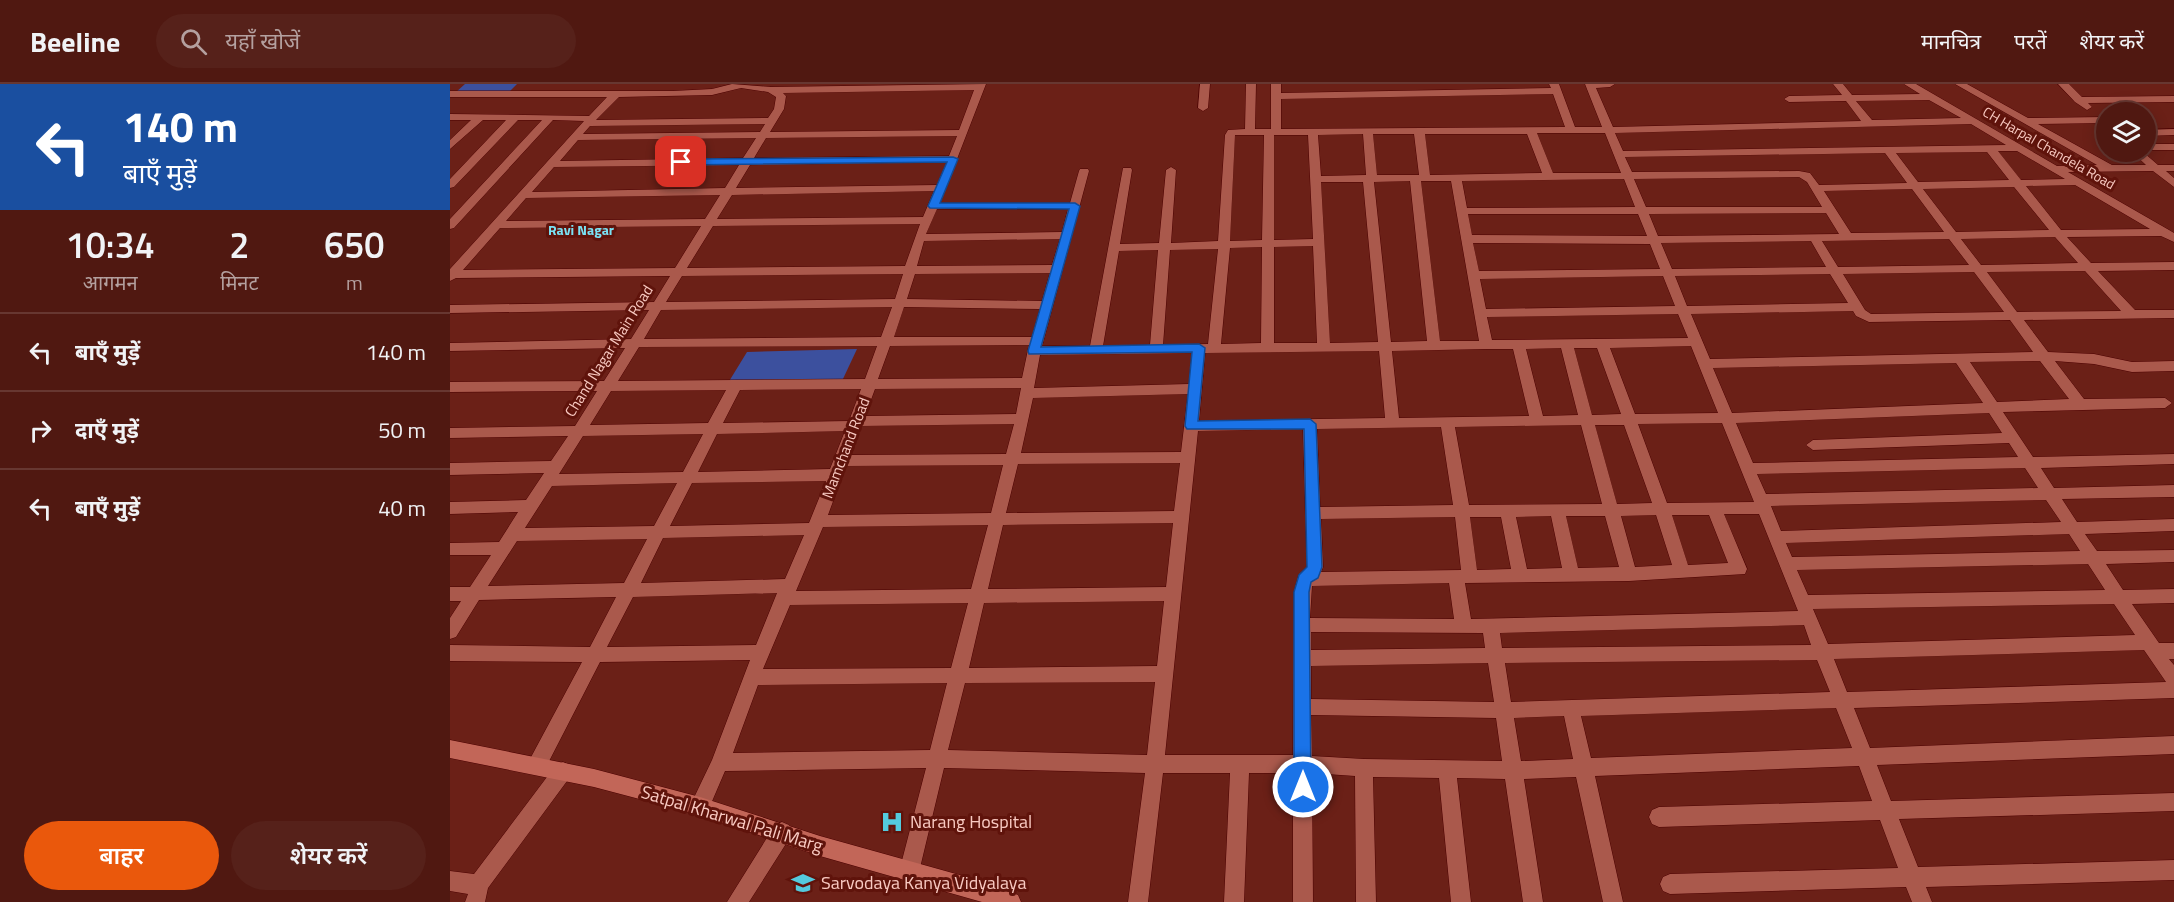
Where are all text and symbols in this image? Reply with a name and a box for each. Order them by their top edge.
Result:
search box [156,14,576,68]
text: Beeline [30,20,120,63]
text: यहाँ खोजें [225,24,300,58]
icon: search [177,25,210,58]
text: मानचित्र [1921,25,1981,57]
text: परतें [2014,25,2047,57]
text: शेयर करें [2080,25,2144,57]
text: 140 m [123,94,238,158]
street label: CH Harpal Chandela Road [1979,101,2119,194]
map controls [2096,102,2156,162]
button: layers [2096,102,2156,162]
icon: left [24,108,102,186]
pin [655,136,706,187]
icon: arrive [664,145,697,178]
text: बाएँ मुड़ें [123,152,197,193]
text: 10:34 [65,217,155,272]
text: 2 [229,217,249,272]
text: 650 [324,217,385,272]
district label: Ravi Nagar [548,219,614,240]
text: आगमन [83,267,137,298]
text: मिनट [220,267,259,298]
text: m [346,267,363,298]
street label: Chand Nagar Main Road [559,280,659,421]
text: बाएँ मुड़ें [75,335,140,369]
text: 140 m [366,335,426,369]
icon: left [24,336,57,369]
street label: Mamchand Road [816,394,875,502]
text: दाएँ मुड़ें [75,413,139,447]
text: 50 m [378,413,426,447]
icon: right [24,414,57,447]
text: बाएँ मुड़ें [75,491,140,525]
text: 40 m [378,491,426,525]
icon: left [24,492,57,525]
position arrow [1271,755,1335,819]
street label: Satpal Kharwal Pali Marg [638,778,826,859]
place label: Narang Hospital [910,808,1032,835]
hospital icon: Narang Hospital [879,809,905,835]
button: बाहर [24,821,219,890]
button: शेयर करें [231,821,426,890]
place label: Sarvodaya Kanya Vidyalaya [821,869,1026,896]
school or university icon: Sarvodaya Kanya Vidyalaya [790,870,816,896]

